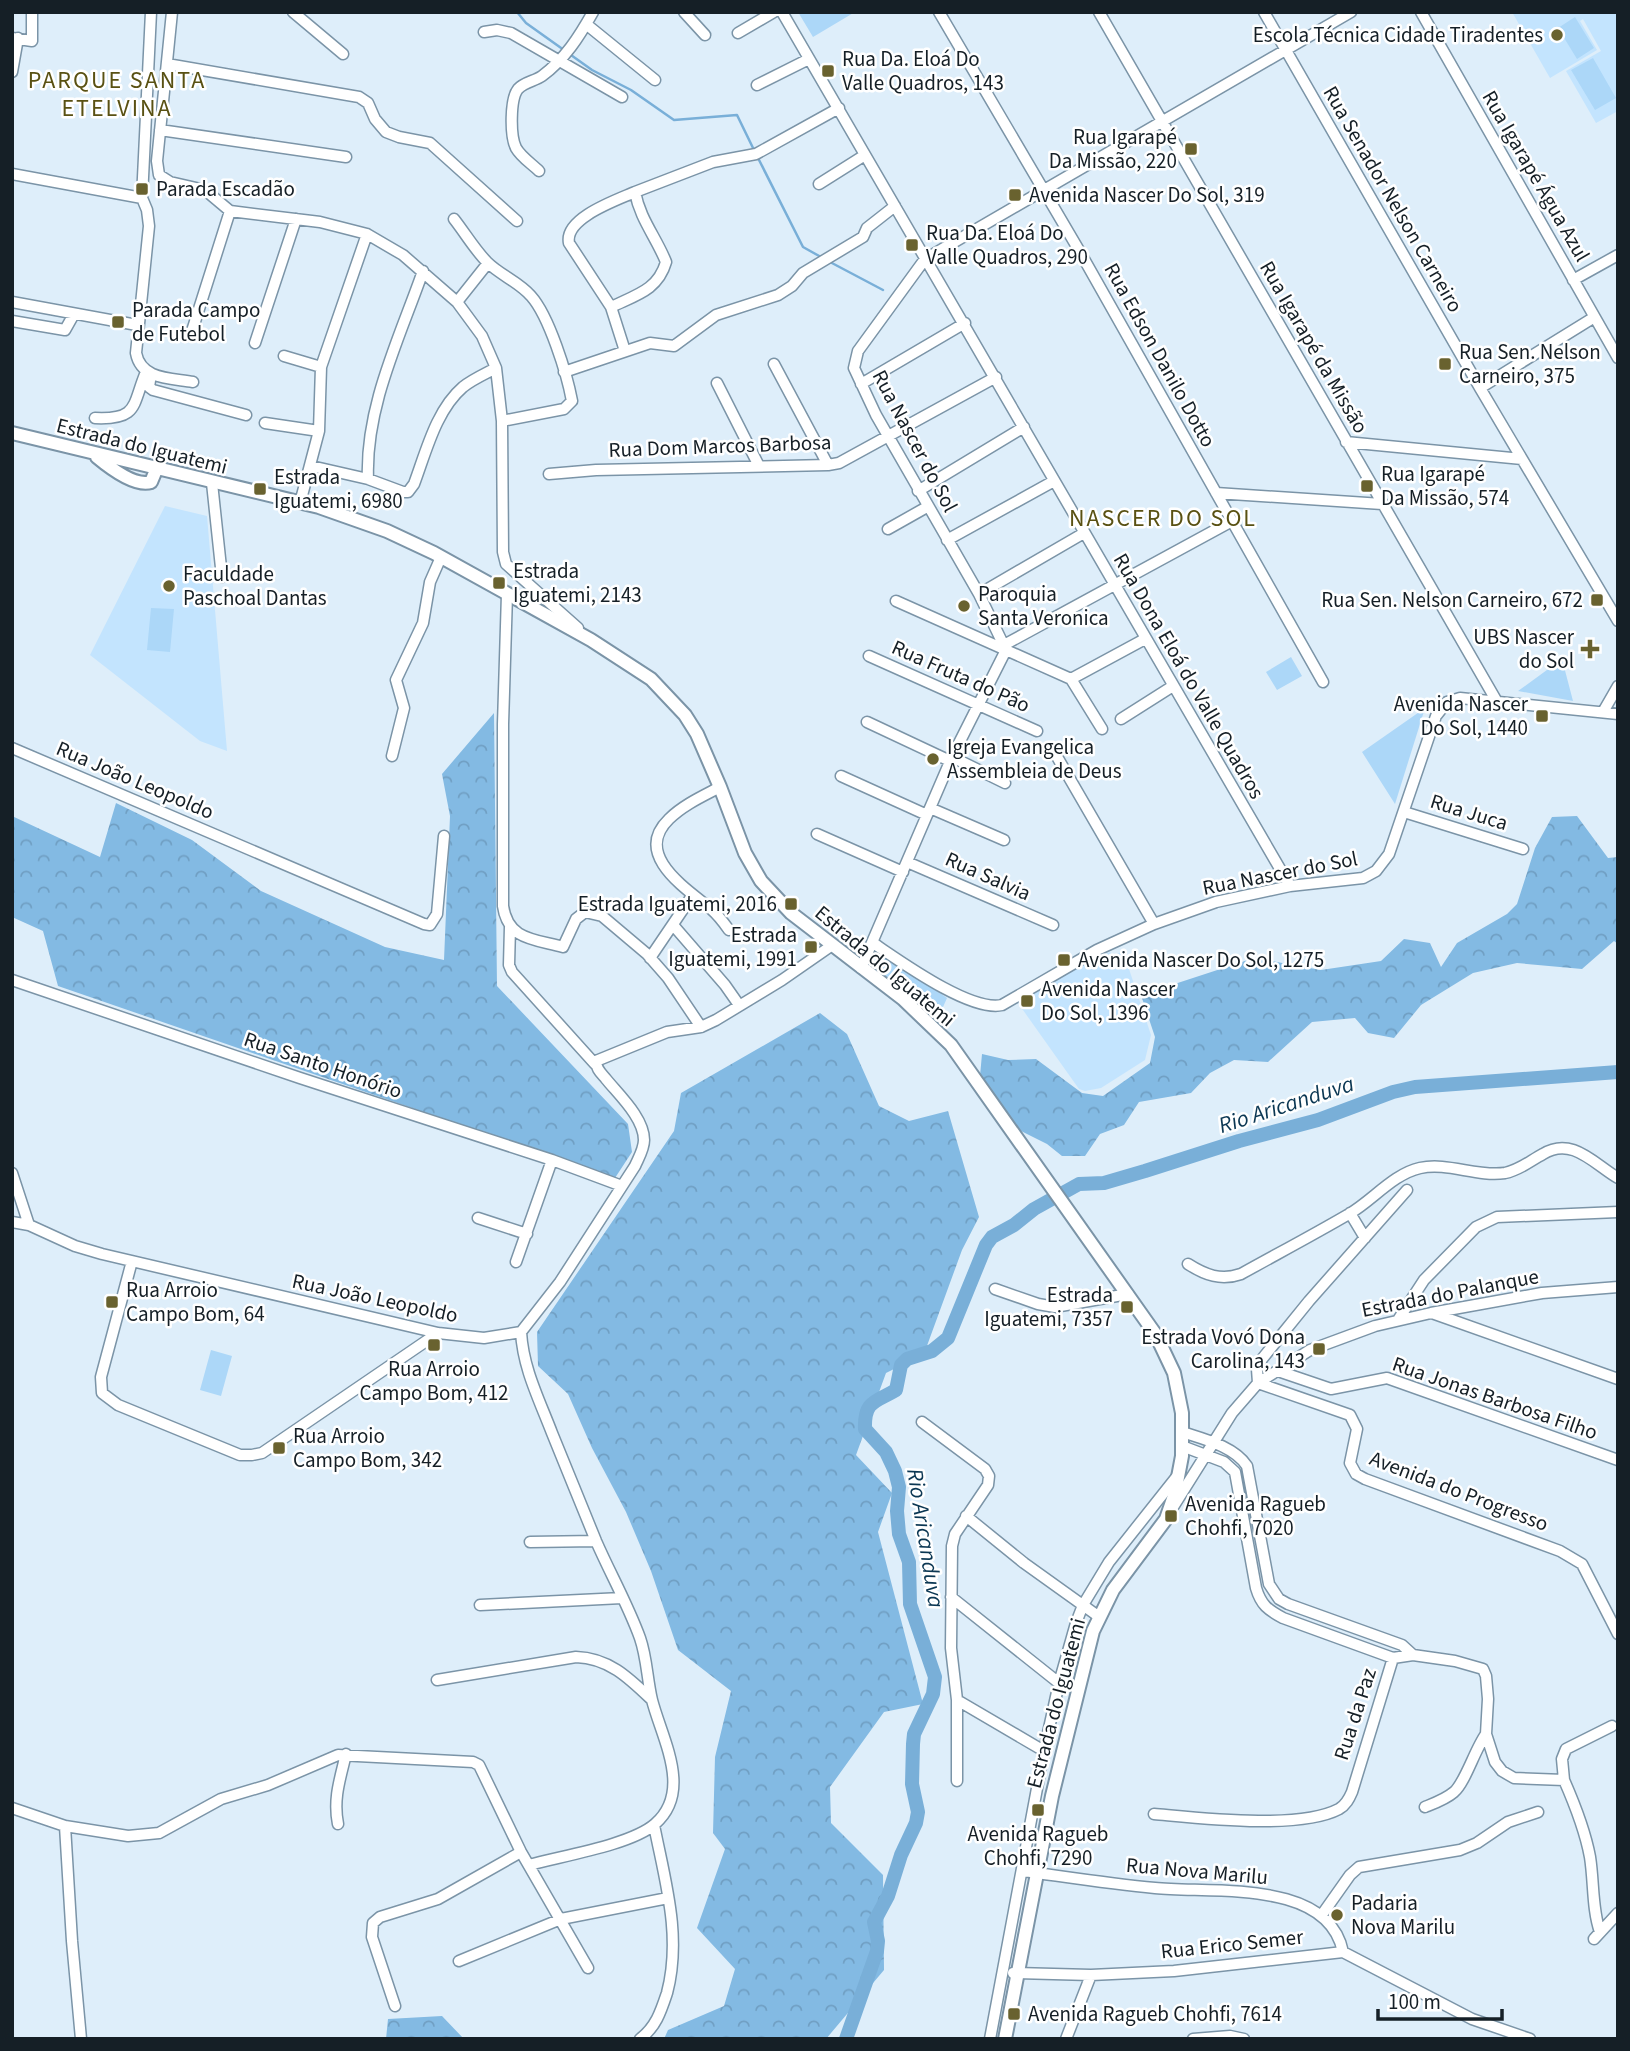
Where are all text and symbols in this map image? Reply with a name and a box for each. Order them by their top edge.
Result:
place label: Escola Técnica Cidade Tiradentes [1253,20,1543,50]
marker: Escola Técnica Cidade Tiradentes [1549,27,1565,43]
place label: Rua Da. Eloá Do Valle Quadros, 143 [842,44,1004,98]
district label: PARQUE SANTA ETELVINA [28,63,206,126]
marker: Rua Da. Eloá Do Valle Quadros, 143 [820,63,836,79]
street label: Rua Senador Nelson Carneiro [1316,80,1470,318]
street label: Rua Igarapé Água Azul [1475,85,1597,267]
place label: Rua Igarapé Da Missão, 220 [1049,122,1177,176]
marker: Rua Igarapé Da Missão, 220 [1183,141,1199,157]
place label: Parada Escadão [156,174,295,204]
place label: Avenida Nascer Do Sol, 319 [1029,180,1265,210]
marker: Parada Escadão [134,181,150,197]
marker: Avenida Nascer Do Sol, 319 [1007,187,1023,203]
place label: Rua Da. Eloá Do Valle Quadros, 290 [926,218,1088,272]
marker: Rua Da. Eloá Do Valle Quadros, 290 [904,237,920,253]
street label: Rua Igarapé da Missão [1252,255,1376,439]
street label: Rua Edson Danilo Dotto [1097,257,1223,453]
place label: Parada Campo de Futebol [132,295,260,349]
marker: Parada Campo de Futebol [110,314,126,330]
place label: Rua Sen. Nelson Carneiro, 375 [1459,337,1601,391]
marker: Rua Sen. Nelson Carneiro, 375 [1437,356,1453,372]
street label: Rua Nascer do Sol [865,364,965,518]
street label: Estrada do Iguatemi [53,410,231,482]
street label: Rua Dom Marcos Barbosa [608,427,832,465]
place label: Rua Igarapé Da Missão, 574 [1381,459,1509,513]
place label: Estrada Iguatemi, 6980 [274,462,403,516]
marker: Rua Igarapé Da Missão, 574 [1359,478,1375,494]
marker: Estrada Iguatemi, 6980 [252,481,268,497]
district label: NASCER DO SOL [1069,501,1257,536]
street label: Rua Dona Eloá do Valle Quadros [1106,548,1272,805]
place label: Estrada Iguatemi, 2143 [513,556,642,610]
place label: Faculdade Paschoal Dantas [183,559,327,613]
marker: Estrada Iguatemi, 2143 [491,575,507,591]
marker: Faculdade Paschoal Dantas [161,578,177,594]
place label: Paroquia Santa Veronica [978,579,1109,633]
place label: Rua Sen. Nelson Carneiro, 672 [1321,585,1583,615]
marker: Rua Sen. Nelson Carneiro, 672 [1589,592,1605,608]
marker: Paroquia Santa Veronica [956,598,972,614]
place label: UBS Nascer do Sol [1473,622,1575,676]
street label: Rua Fruta do Pão [887,632,1035,720]
marker: UBS Nascer do Sol [1580,639,1600,659]
place label: Avenida Nascer Do Sol, 1440 [1394,689,1529,743]
marker: Avenida Nascer Do Sol, 1440 [1534,708,1550,724]
place label: Igreja Evangelica Assembleia de Deus [947,732,1122,786]
street label: Rua João Leopoldo [52,733,218,827]
marker: Igreja Evangelica Assembleia de Deus [925,751,941,767]
street label: Rua Juca [1427,786,1511,838]
street label: Rua Nascer do Sol [1200,843,1360,903]
street label: Rua Salvia [940,844,1036,908]
place label: Estrada Iguatemi, 2016 [578,889,777,919]
marker: Estrada Iguatemi, 2016 [783,896,799,912]
street label: Estrada do Iguatemi [808,898,962,1034]
place label: Estrada Iguatemi, 1991 [668,920,797,974]
marker: Estrada Iguatemi, 1991 [803,939,819,955]
place label: Avenida Nascer Do Sol, 1275 [1078,945,1324,975]
marker: Avenida Nascer Do Sol, 1275 [1056,952,1072,968]
place label: Avenida Nascer Do Sol, 1396 [1041,974,1176,1028]
marker: Avenida Nascer Do Sol, 1396 [1019,993,1035,1009]
street label: Rua Santo Honório [240,1024,406,1106]
water label: Rio Aricanduva [1214,1067,1358,1142]
street label: Estrada do Palanque [1359,1261,1541,1325]
street label: Rua João Leopoldo [289,1266,461,1330]
place label: Rua Arroio Campo Bom, 64 [126,1275,265,1329]
place label: Estrada Iguatemi, 7357 [984,1280,1113,1334]
marker: Rua Arroio Campo Bom, 64 [104,1294,120,1310]
marker: Estrada Iguatemi, 7357 [1119,1299,1135,1315]
place label: Estrada Vovó Dona Carolina, 143 [1141,1322,1305,1376]
marker: Rua Arroio Campo Bom, 412 [426,1337,442,1353]
marker: Estrada Vovó Dona Carolina, 143 [1311,1341,1327,1357]
street label: Rua Jonas Barbosa Filho [1388,1349,1602,1447]
place label: Rua Arroio Campo Bom, 412 [359,1354,509,1408]
place label: Rua Arroio Campo Bom, 342 [293,1421,442,1475]
marker: Rua Arroio Campo Bom, 342 [271,1440,287,1456]
street label: Avenida do Progresso [1365,1443,1553,1539]
water label: Rio Aricanduva [898,1466,953,1610]
place label: Avenida Ragueb Chohfi, 7020 [1185,1489,1326,1543]
marker: Avenida Ragueb Chohfi, 7020 [1163,1508,1179,1524]
street label: Estrada do Iguatemi [1019,1614,1093,1792]
street label: Rua da Paz [1326,1664,1384,1764]
marker: Avenida Ragueb Chohfi, 7290 [1030,1802,1046,1818]
place label: Avenida Ragueb Chohfi, 7290 [968,1819,1108,1873]
street label: Rua Nova Marilu [1125,1850,1269,1892]
place label: Padaria Nova Marilu [1351,1888,1455,1942]
marker: Padaria Nova Marilu [1329,1907,1345,1923]
street label: Rua Erico Semer [1159,1922,1305,1966]
scale bar [1378,1978,1502,2022]
text: 100 m [1388,1987,1441,2017]
place label: Avenida Ragueb Chohfi, 7614 [1028,1999,1282,2029]
marker: Avenida Ragueb Chohfi, 7614 [1006,2006,1022,2022]

